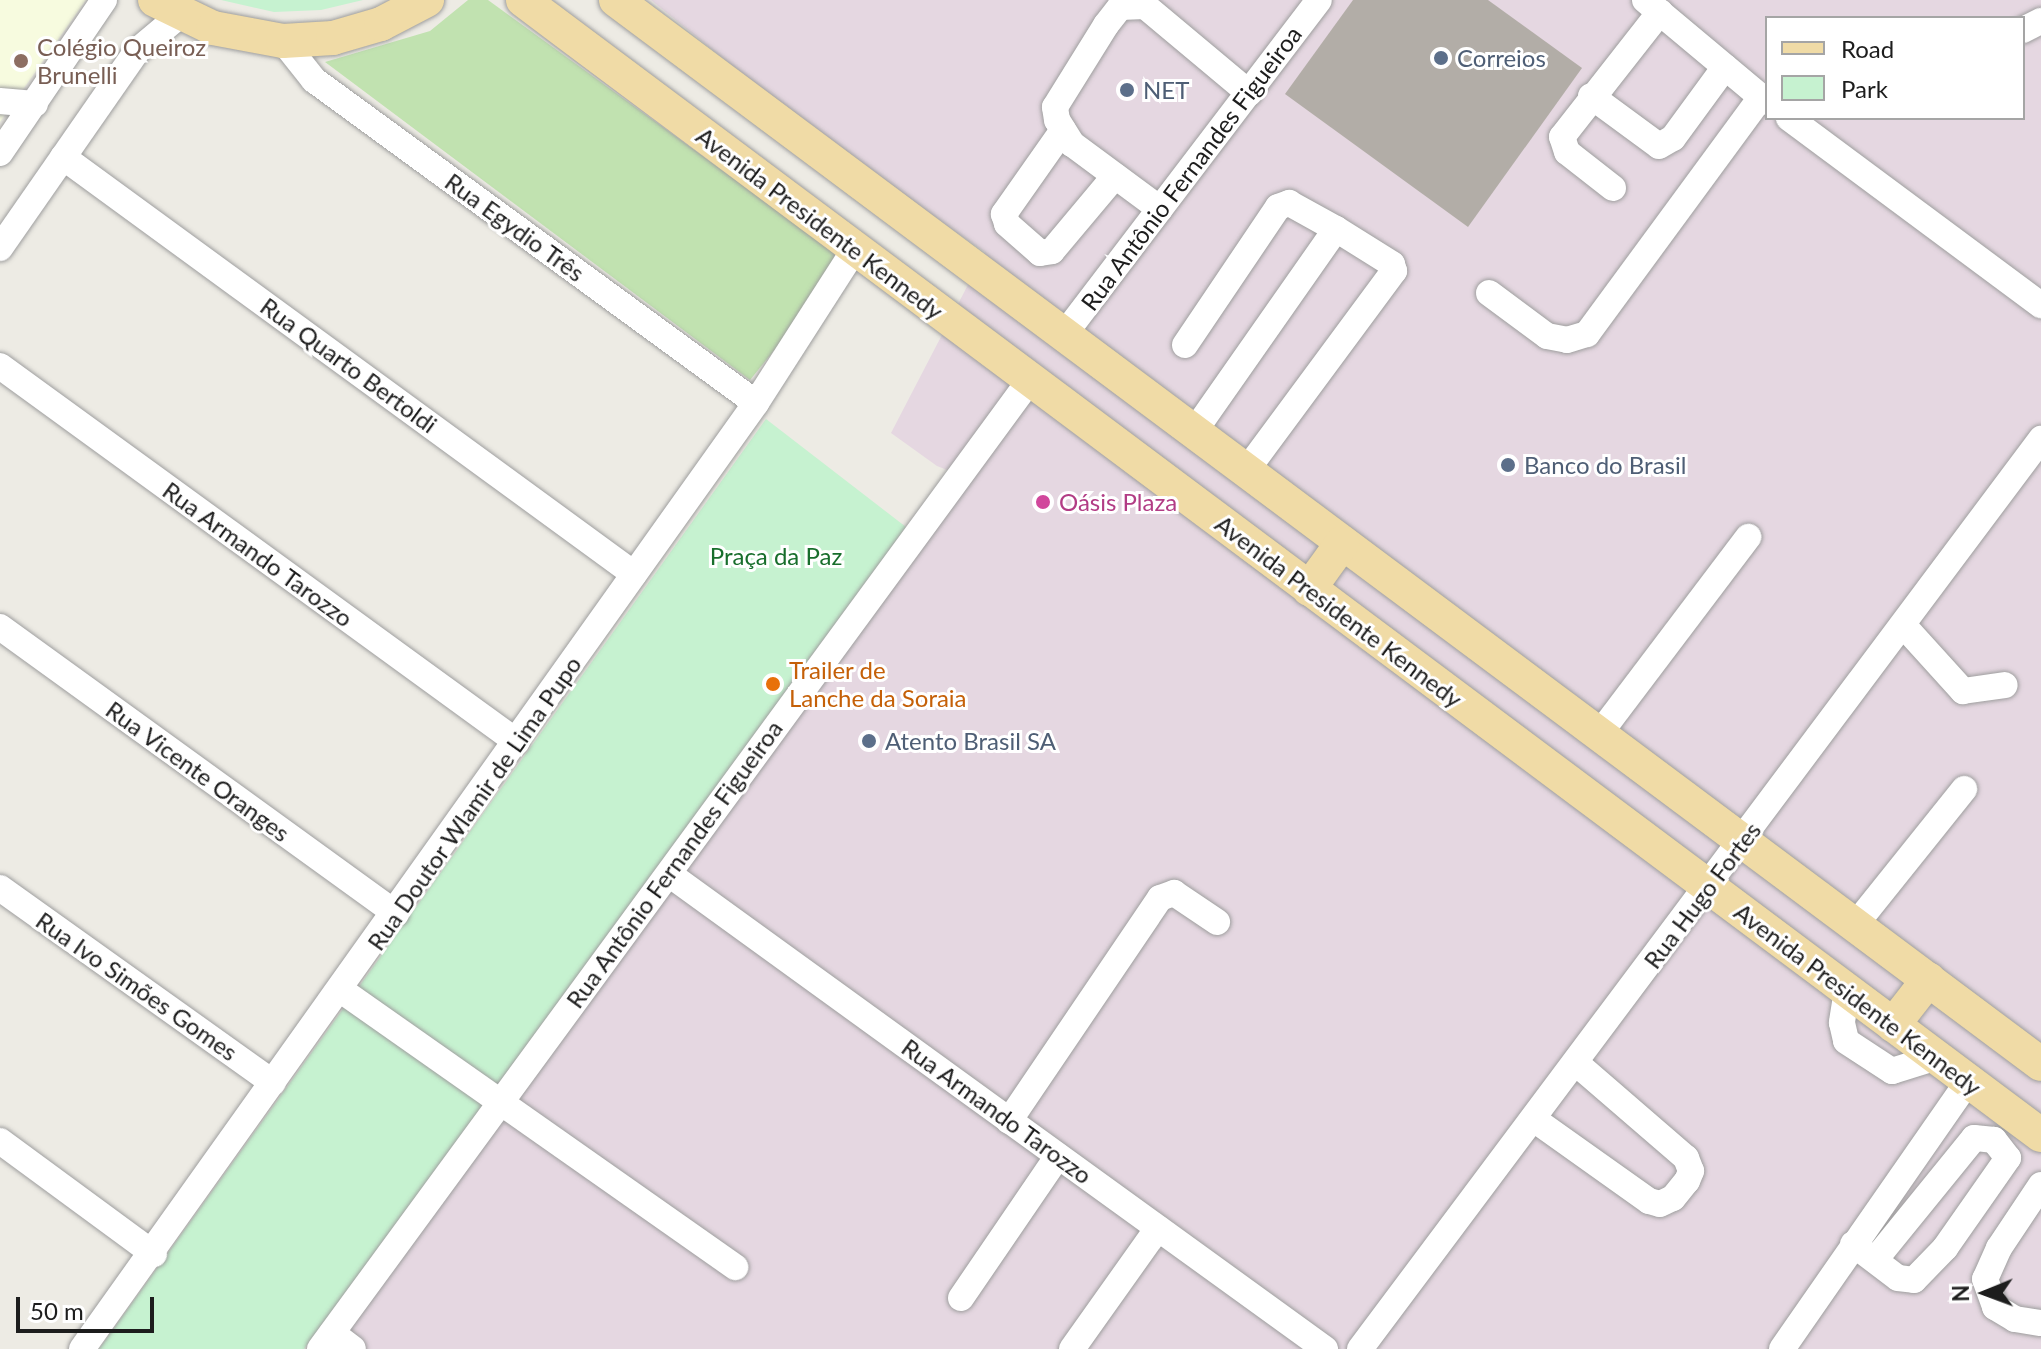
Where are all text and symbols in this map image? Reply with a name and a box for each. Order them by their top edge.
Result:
legend [1765,16,2025,120]
street label: Rua Antônio Fernandes Figueiroa [1074,20,1308,316]
place label: Colégio Queiroz Brunelli [37,33,206,89]
text: Road [1841,34,1894,63]
place label: Correios [1457,44,1546,72]
marker: Correios [1432,49,1450,67]
marker: Colégio Queiroz Brunelli [12,52,30,70]
text: Park [1841,74,1888,103]
place label: NET [1143,76,1189,104]
marker: NET [1118,81,1136,99]
street label: Avenida Presidente Kennedy [691,121,949,325]
street label: Rua Egydio Três [439,167,591,287]
street label: Rua Quarto Bertoldi [255,291,443,439]
place label: Banco do Brasil [1524,451,1686,479]
marker: Banco do Brasil [1499,456,1517,474]
street label: Rua Armando Tarozzo [157,475,359,633]
place label: Oásis Plaza [1059,488,1177,516]
marker: Oásis Plaza [1034,493,1052,511]
street label: Avenida Presidente Kennedy [1210,509,1468,713]
park label: Praça da Paz [710,542,842,570]
street label: Rua Doutor Wlamir de Lima Pupo [361,650,587,956]
place label: Trailer de Lanche da Soraia [789,656,967,712]
marker: Trailer de Lanche da Soraia [764,675,782,693]
street label: Rua Vicente Oranges [100,694,296,848]
street label: Rua Antônio Fernandes Figueiroa [560,714,788,1014]
place label: Atento Brasil SA [885,727,1056,755]
marker: Atento Brasil SA [860,732,878,750]
street label: Rua Hugo Fortes [1638,816,1766,974]
street label: Avenida Presidente Kennedy [1729,897,1987,1101]
street label: Rua Ivo Simões Gomes [31,906,243,1066]
street label: Rua Armando Tarozzo [896,1032,1098,1190]
north arrow [1945,1253,2025,1333]
scale bar [20,1281,158,1331]
text: N [1947,1285,1974,1302]
text: 50 m [30,1296,84,1325]

